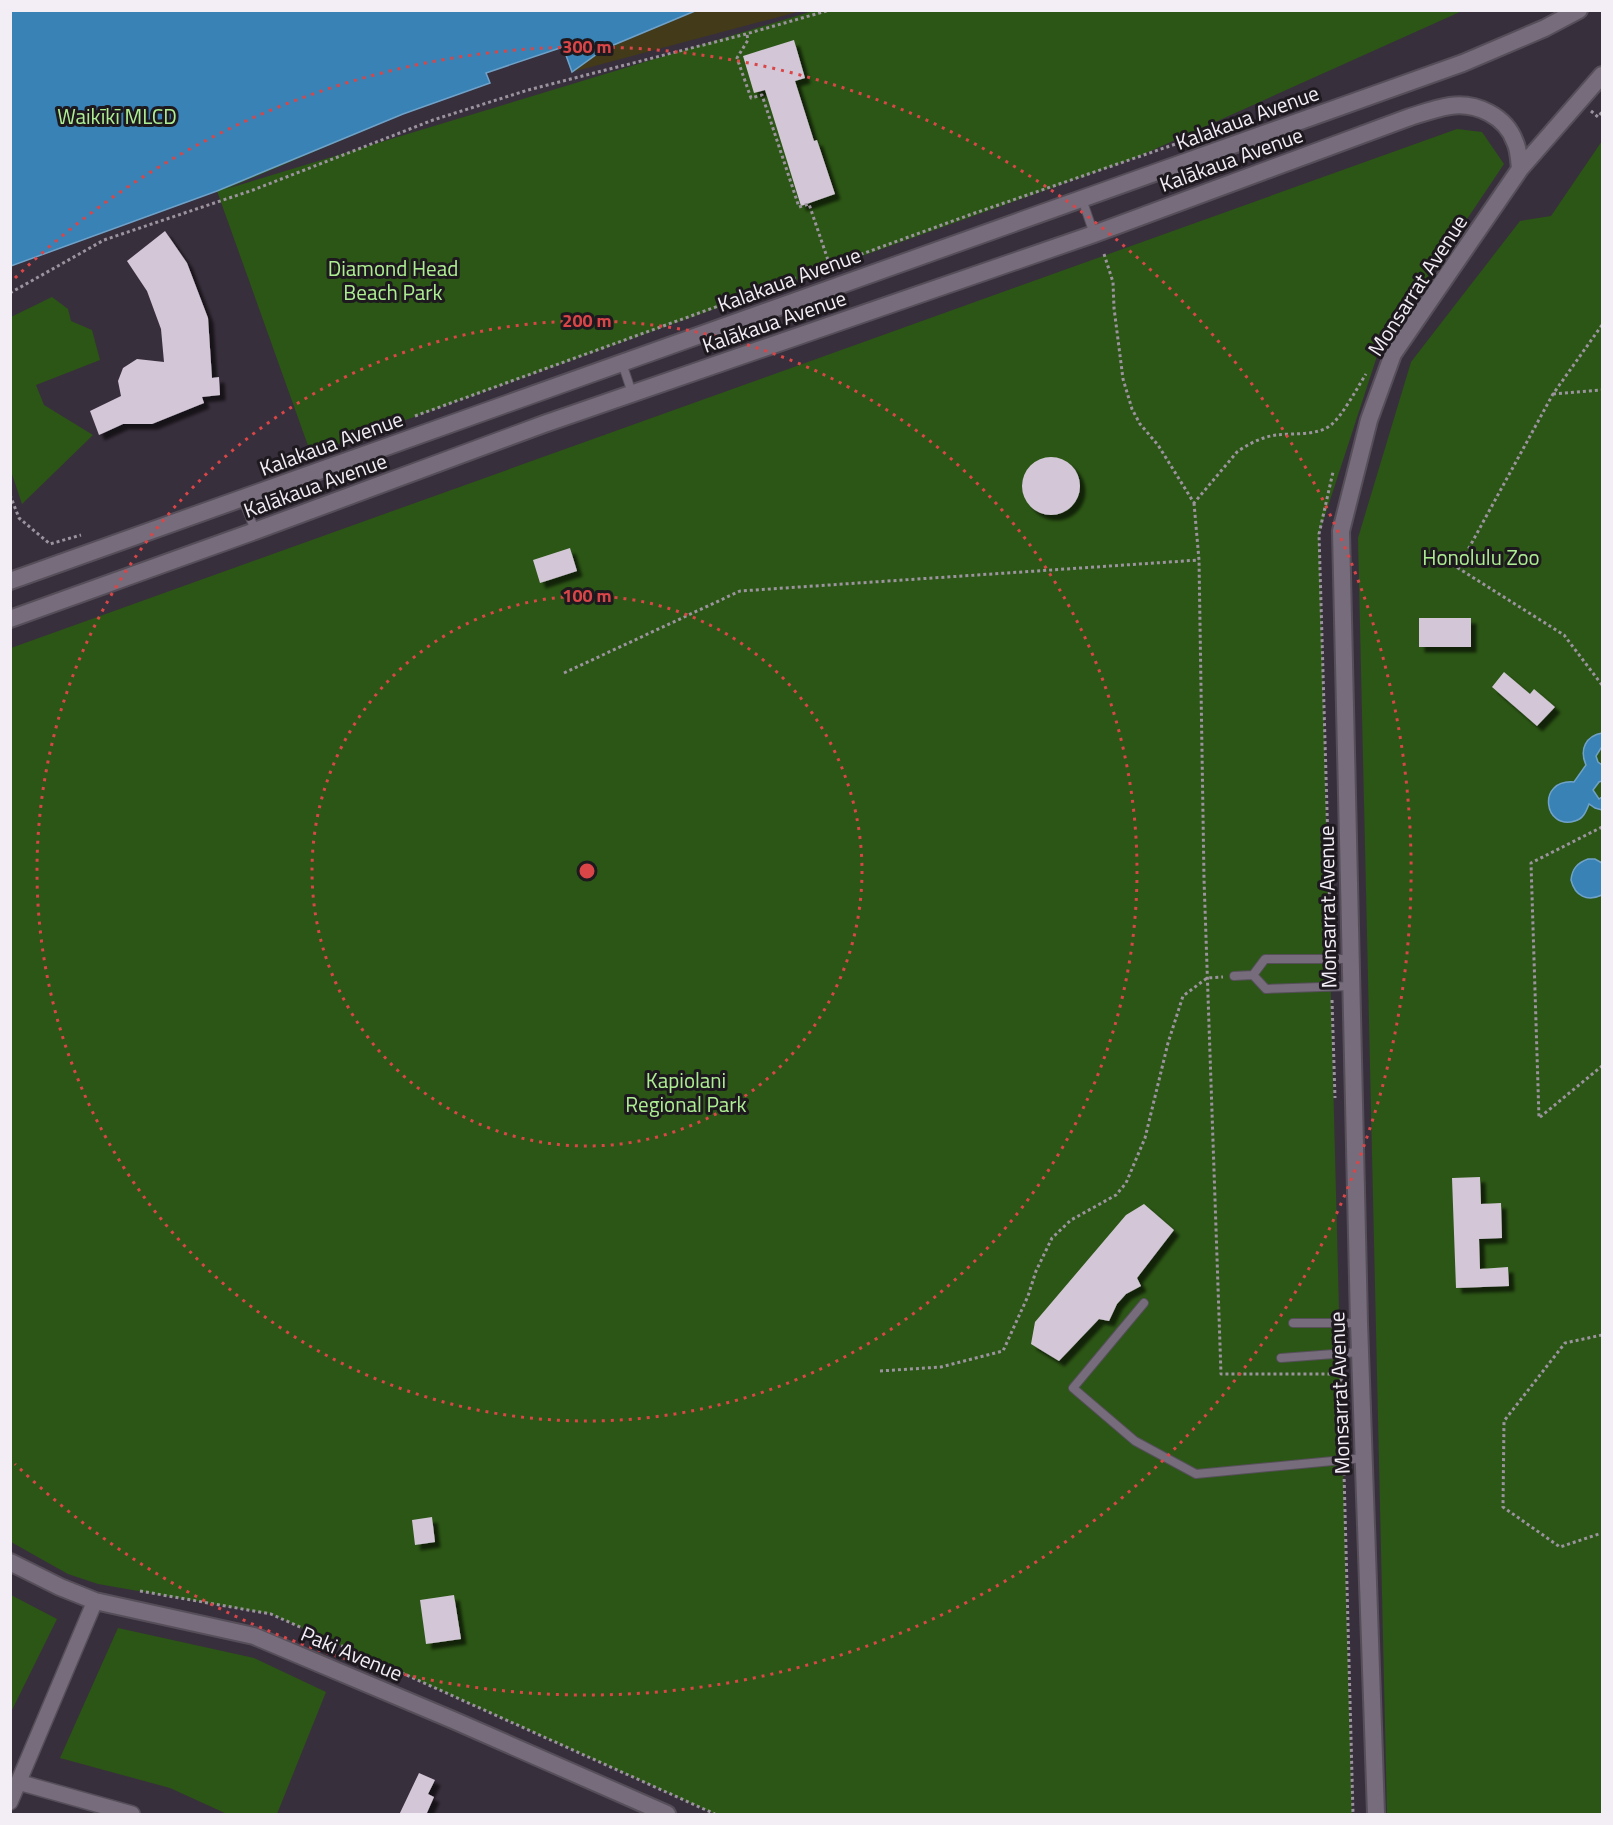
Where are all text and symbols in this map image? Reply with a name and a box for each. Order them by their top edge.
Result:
text: 300 m [562,33,612,60]
street label: Kalakaua Avenue [1171,76,1323,158]
park label: Waikīkī MLCD [57,100,177,132]
street label: Kalākaua Avenue [1155,118,1307,200]
street label: Monsarrat Avenue [1359,208,1475,362]
street label: Kalakaua Avenue [713,238,865,320]
park label: Diamond Head Beach Park [328,252,458,308]
street label: Kalākaua Avenue [698,281,850,361]
text: 200 m [562,307,612,334]
street label: Kalakaua Avenue [255,402,407,484]
street label: Kalākaua Avenue [239,444,391,526]
park label: Honolulu Zoo [1422,541,1540,573]
text: 100 m [562,582,612,609]
street label: Monsarrat Avenue [1310,825,1344,989]
centre of rings [577,861,597,881]
park label: Kapiolani Regional Park [625,1064,747,1120]
street label: Monsarrat Avenue [1320,1311,1358,1475]
street label: Paki Avenue [296,1617,408,1689]

